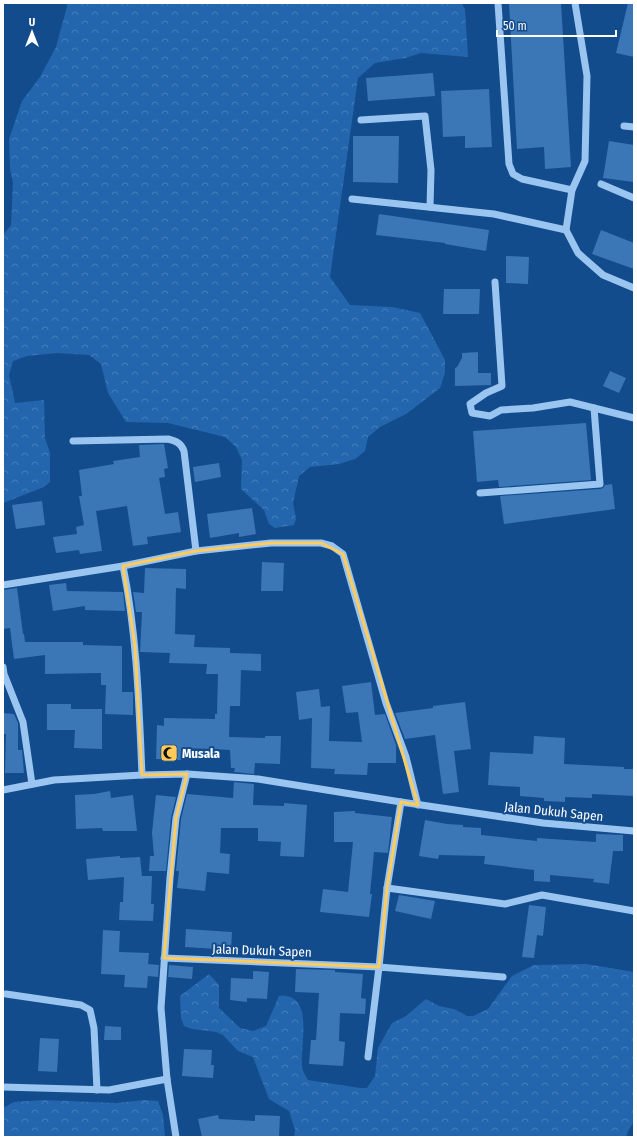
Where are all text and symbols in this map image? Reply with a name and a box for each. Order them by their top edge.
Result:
north arrow [12,12,52,52]
scale bar [497,12,616,38]
text: U [29,16,35,29]
text: 50 m [503,19,527,33]
mosque icon: Musala [159,743,179,763]
place label: Musala [182,746,221,761]
street label: Jalan Dukuh Sapen [504,799,604,824]
street label: Jalan Dukuh Sapen [212,941,312,960]

